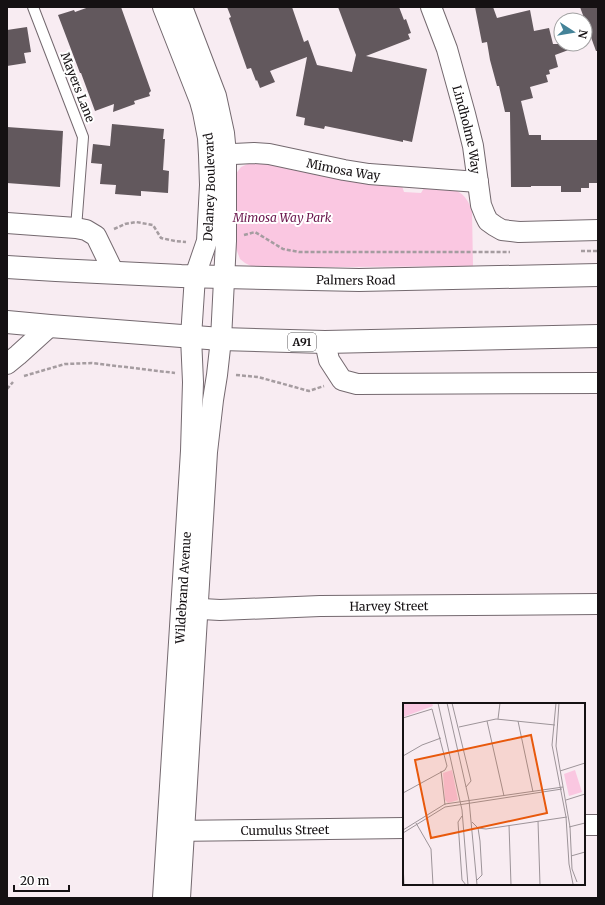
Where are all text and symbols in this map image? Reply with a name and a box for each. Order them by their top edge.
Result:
north arrow [553,12,593,52]
text: N [575,28,591,40]
street label: Mayers Lane [58,50,98,124]
street label: Lindholme Way [450,83,484,175]
street label: Delaney Boulevard [200,132,218,242]
street label: Mimosa Way [305,155,381,182]
park label: Mimosa Way Park [232,210,332,225]
street label: Palmers Road [316,272,395,288]
road number: A91 [288,333,316,351]
street label: Wildebrand Avenue [171,531,193,645]
street label: Harvey Street [349,598,429,613]
inset map [403,703,585,885]
street label: Cumulus Street [241,821,330,838]
scale bar [14,867,69,893]
text: 20 m [20,873,49,888]

